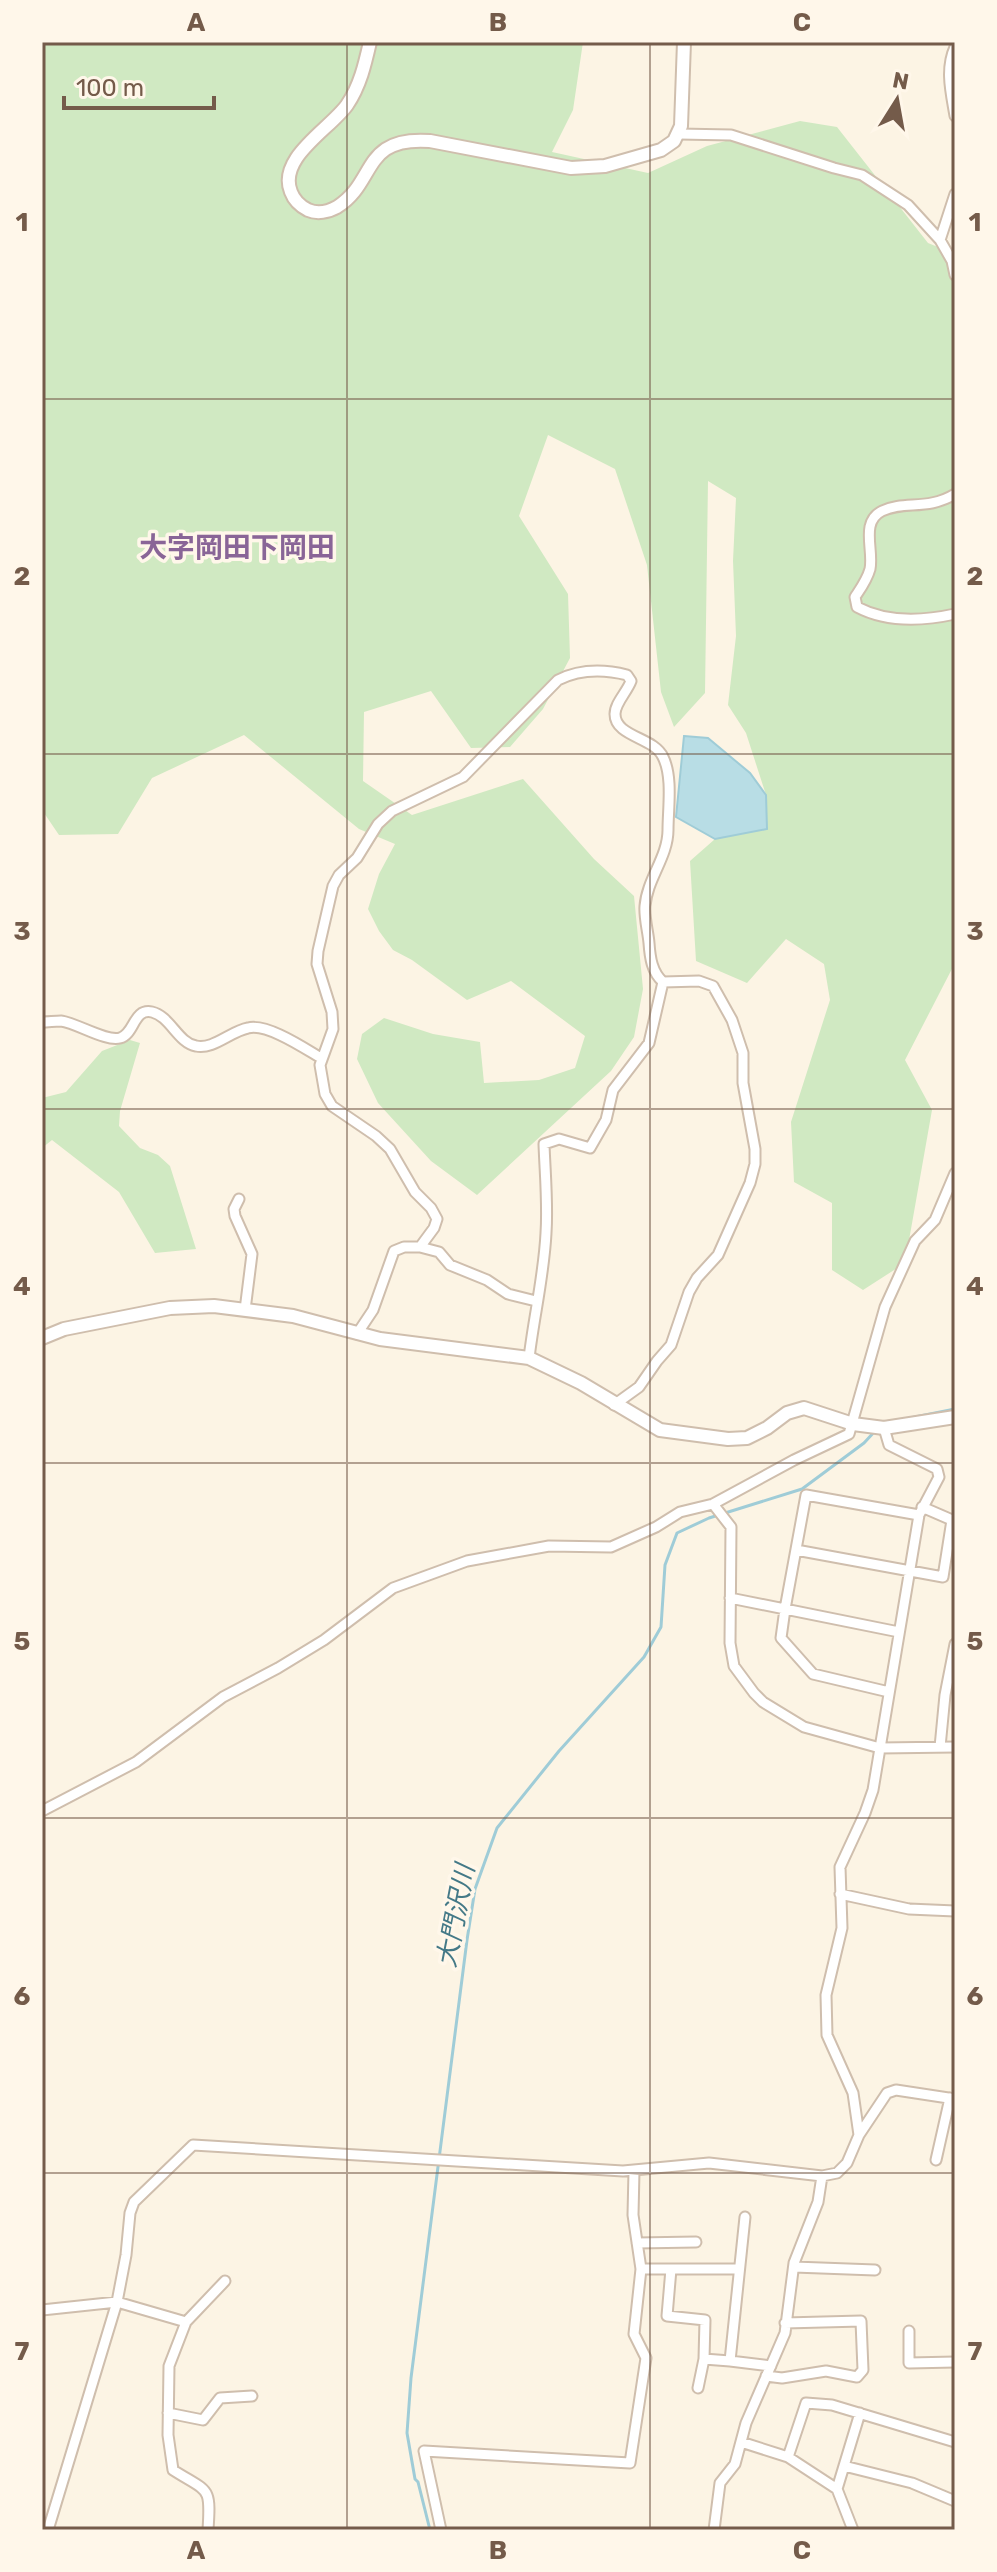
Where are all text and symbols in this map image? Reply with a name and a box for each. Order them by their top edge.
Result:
text: A [187,7,206,38]
text: B [489,7,507,38]
text: C [793,7,811,38]
scale bar [64,60,214,110]
north arrow [857,60,937,140]
text: N [890,66,911,96]
text: 100 m [76,74,144,102]
text: 1 [16,207,28,238]
text: 1 [969,207,981,238]
district label: 大字岡田下岡田 [139,531,335,564]
text: 2 [14,561,30,592]
text: 2 [967,561,983,592]
text: 3 [13,916,31,947]
text: 3 [966,916,984,947]
text: 4 [13,1271,31,1302]
text: 4 [966,1271,984,1302]
text: 5 [14,1626,30,1657]
text: 5 [967,1626,983,1657]
water label: 大門沢川 [431,1859,482,1970]
text: 6 [14,1981,31,2012]
text: 6 [967,1981,984,2012]
text: 7 [15,2336,30,2367]
text: 7 [968,2336,983,2367]
text: A [187,2535,206,2566]
text: B [489,2535,507,2566]
text: C [793,2535,811,2566]

